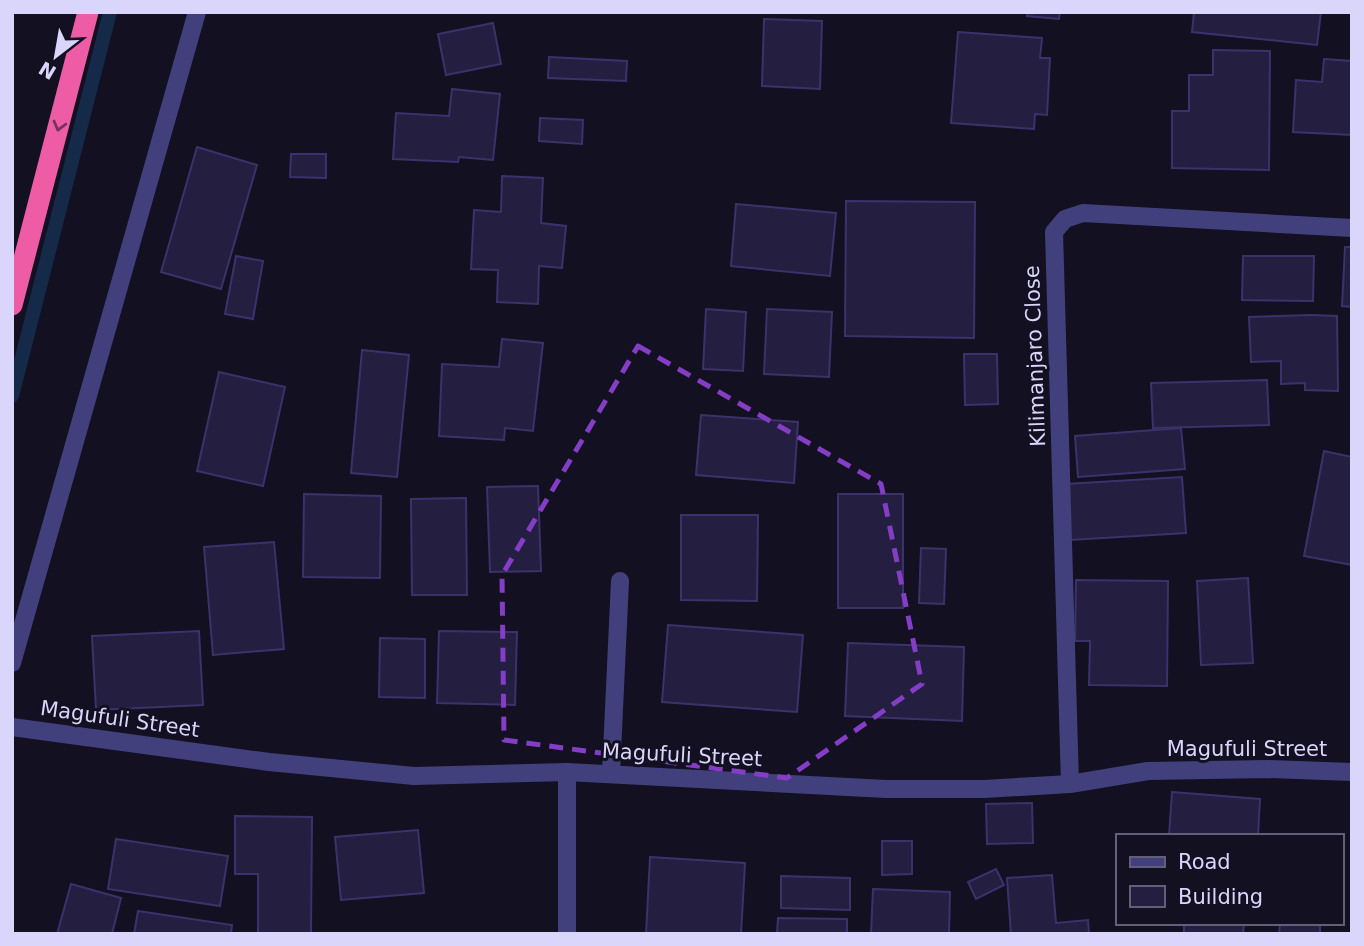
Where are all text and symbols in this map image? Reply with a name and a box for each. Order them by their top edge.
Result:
north arrow [21,21,91,91]
text: N [35,57,60,84]
one-way arrow [53,120,67,132]
street label: Kilimanjaro Close [1020,265,1050,447]
street label: Magufuli Street [39,696,201,742]
street label: Magufuli Street [1167,737,1327,761]
street label: Magufuli Street [601,739,763,771]
legend [1116,834,1343,925]
text: Road [1178,850,1231,874]
text: Building [1178,885,1263,909]

